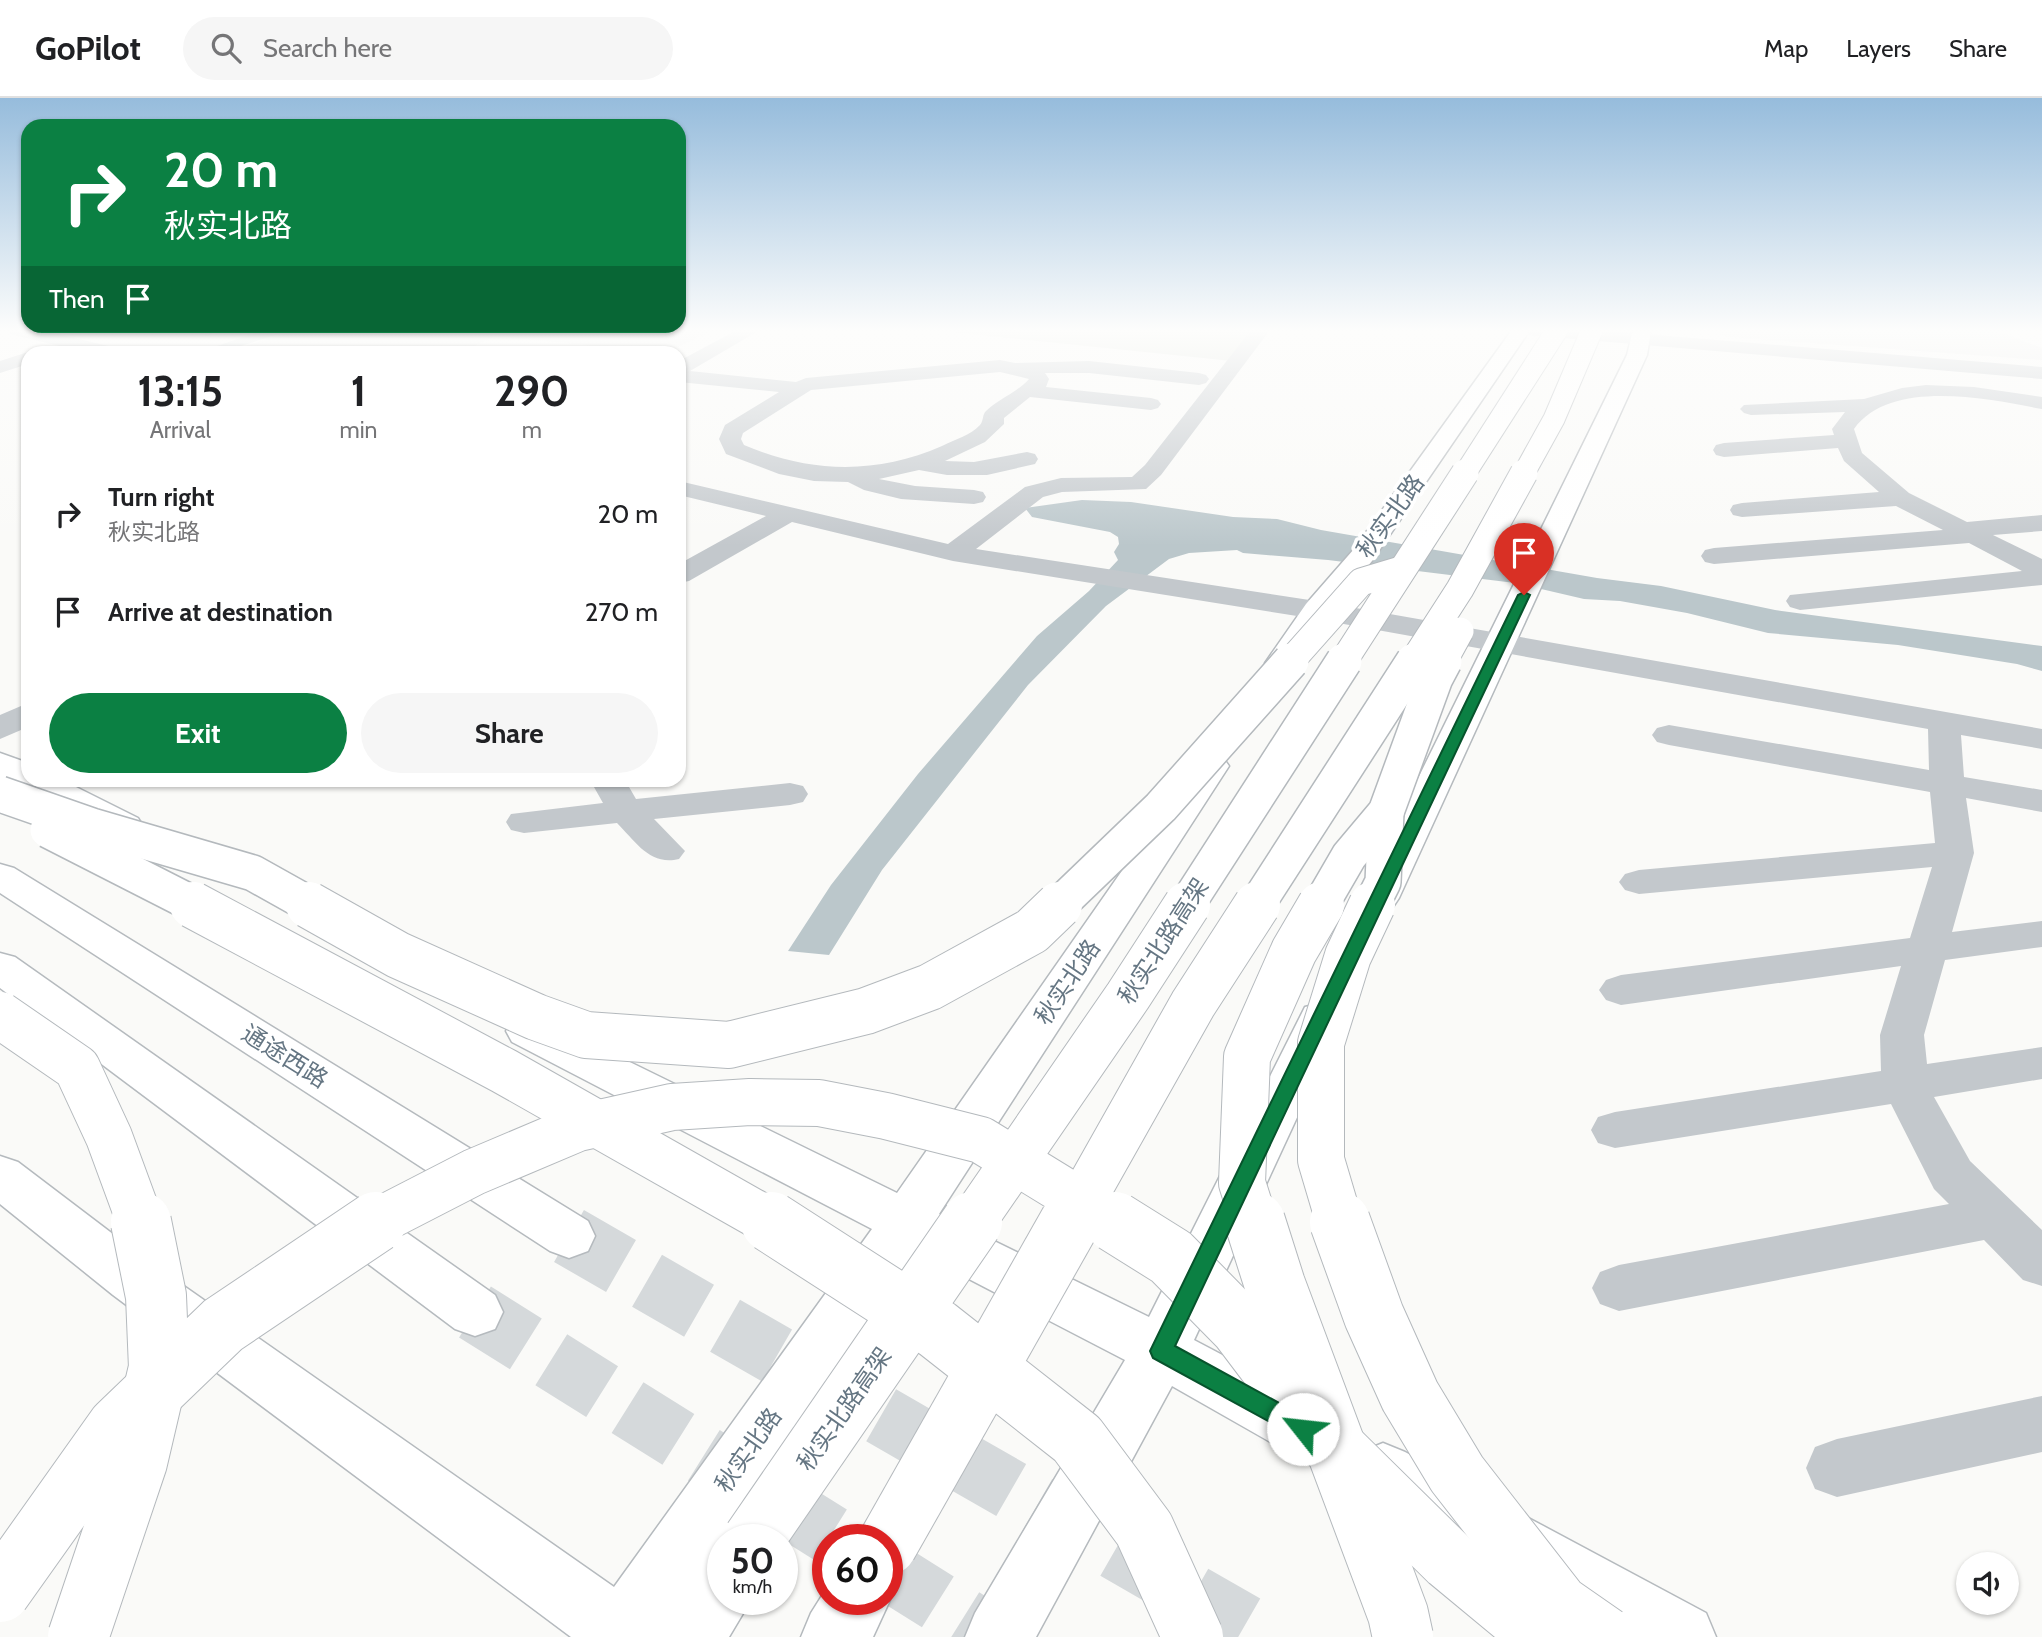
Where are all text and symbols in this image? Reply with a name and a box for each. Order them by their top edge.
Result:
search box [183,17,673,80]
text: GoPilot [35,28,141,68]
icon: search [207,29,245,67]
text: Search here [263,32,392,64]
text: Map [1764,34,1808,63]
text: Layers [1846,34,1911,63]
text: Share [1949,34,2007,63]
text: 20 m [164,140,278,199]
icon: right [49,147,140,238]
text: 秋实北路 [164,206,292,245]
icon: arrive [119,280,157,318]
text: Then [49,283,105,315]
text: 13:15 [138,365,223,417]
text: 1 [351,365,366,417]
text: 290 [494,365,569,417]
text: Arrival [150,416,211,444]
text: min [340,416,377,444]
text: m [522,416,542,444]
street label: 秋实北路 [1350,469,1430,563]
text: Turn right [108,481,214,513]
icon: right [49,495,87,533]
text: 20 m [598,498,658,530]
text: 秋实北路 [108,518,200,546]
pin [1494,523,1554,595]
icon: arrive [1505,534,1543,572]
icon: arrive [49,593,87,631]
text: Arrive at destination [108,596,333,628]
text: 270 m [585,596,658,628]
button: Exit [49,693,347,773]
button: Share [361,693,658,773]
street label: 秋实北路高架 [1112,873,1214,1009]
street label: 秋实北路 [1028,934,1106,1030]
street label: 通途西路 [237,1018,333,1094]
street label: 秋实北路高架 [791,1342,897,1476]
position arrow [1266,1392,1340,1466]
street label: 秋实北路 [709,1402,787,1498]
speed limit sign: 60 [812,1524,903,1615]
text: 50 [731,1539,774,1582]
map controls [1956,1552,2019,1615]
button: sound [1956,1552,2019,1615]
text: km/h [733,1576,772,1598]

